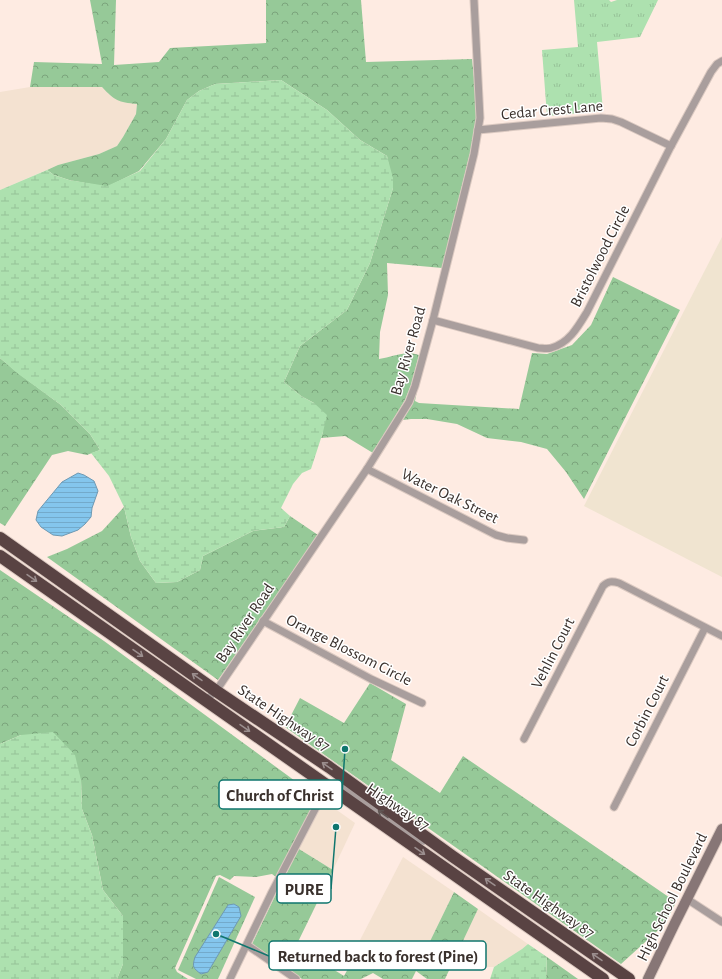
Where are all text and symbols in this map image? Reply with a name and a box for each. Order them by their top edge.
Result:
street label: Cedar Crest Lane [500,98,604,122]
street label: Bristolwood Circle [567,202,633,310]
street label: Bay River Road [388,305,429,397]
street label: Water Oak Street [399,466,501,526]
one-way arrow [26,574,37,582]
street label: Bay River Road [213,581,278,666]
street label: Orange Blossom Circle [284,611,414,689]
street label: Vehlin Court [528,615,578,691]
one-way arrow [133,649,144,657]
one-way arrow [191,673,202,681]
street label: Corbin Court [622,673,672,749]
street label: State Highway 87 [235,681,333,756]
one-way arrow [239,724,250,732]
one-way arrow [322,762,333,770]
callout: Church of Christ [219,780,342,809]
street label: Highway 87 [363,780,433,835]
text: Church of Christ [226,787,334,804]
one-way arrow [378,810,389,818]
street label: High School Boulevard [634,830,710,964]
one-way arrow [414,847,425,855]
street label: State Highway 87 [500,867,598,942]
callout: PURE [277,874,331,903]
one-way arrow [485,878,496,886]
text: PURE [285,881,324,898]
callout: Returned back to forest (Pine) [269,941,486,970]
text: Returned back to forest (Pine) [277,948,479,965]
one-way arrow [591,953,602,961]

